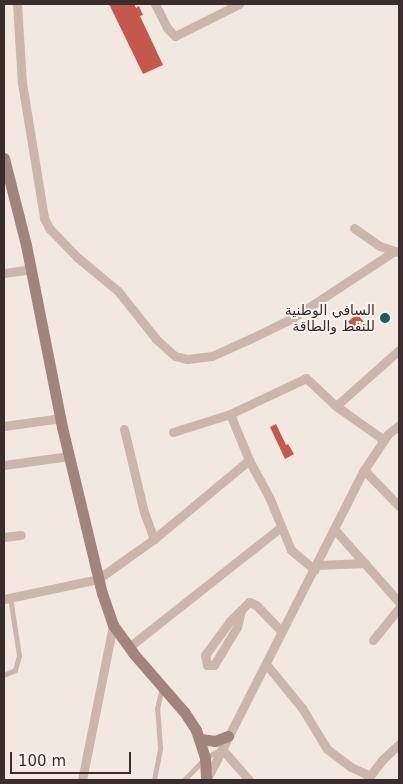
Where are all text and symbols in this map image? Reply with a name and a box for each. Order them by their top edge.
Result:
place label: السافي الوطنية للنفط والطاقة [285,302,375,334]
marker: السافي الوطنية للنفط والطاقة [379,312,391,324]
scale bar [12,742,134,774]
text: 100 m [18,752,66,770]

